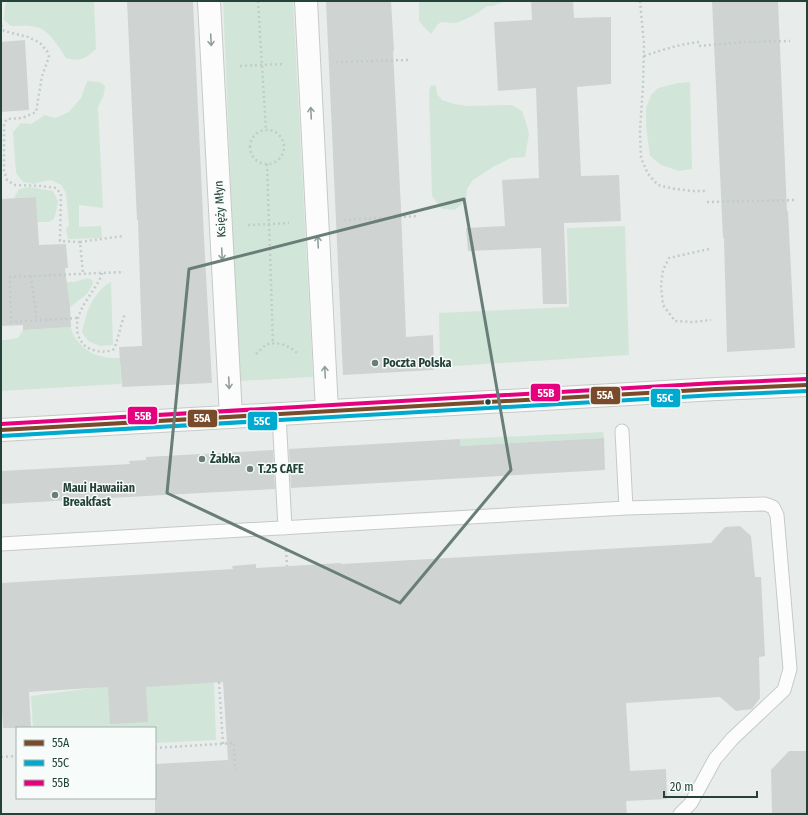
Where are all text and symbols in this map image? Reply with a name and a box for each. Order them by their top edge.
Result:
one-way arrow [207,33,215,46]
one-way arrow [308,106,315,119]
street label: Księży Młyn [212,180,228,238]
one-way arrow [315,236,322,249]
one-way arrow [218,247,226,260]
place label: Poczta Polska [383,356,451,370]
marker: Poczta Polska [370,358,380,368]
one-way arrow [321,366,328,379]
one-way arrow [225,376,232,389]
line badge: 55B [530,383,561,402]
line badge: 55A [590,386,621,405]
text: 55B [538,387,554,400]
line badge: 55C [650,388,681,408]
text: 55A [597,389,614,402]
text: 55C [657,392,673,405]
unlabelled marker [483,397,493,407]
line badge: 55B [127,406,158,425]
line badge: 55A [187,409,218,428]
text: 55B [135,410,151,423]
line badge: 55C [247,411,278,431]
text: 55A [194,412,211,425]
text: 55C [254,415,270,428]
place label: Żabka [210,451,240,466]
marker: Żabka [197,454,207,464]
place label: T.25 CAFE [258,462,304,476]
marker: T.25 CAFE [245,464,255,474]
place label: Maui Hawaiian Breakfast [63,481,135,509]
marker: Maui Hawaiian Breakfast [50,490,60,500]
legend [16,727,156,799]
text: 55A [52,736,70,750]
text: 55C [52,756,69,770]
scale bar [664,773,757,799]
text: 55B [52,776,70,790]
text: 20 m [670,780,694,794]

